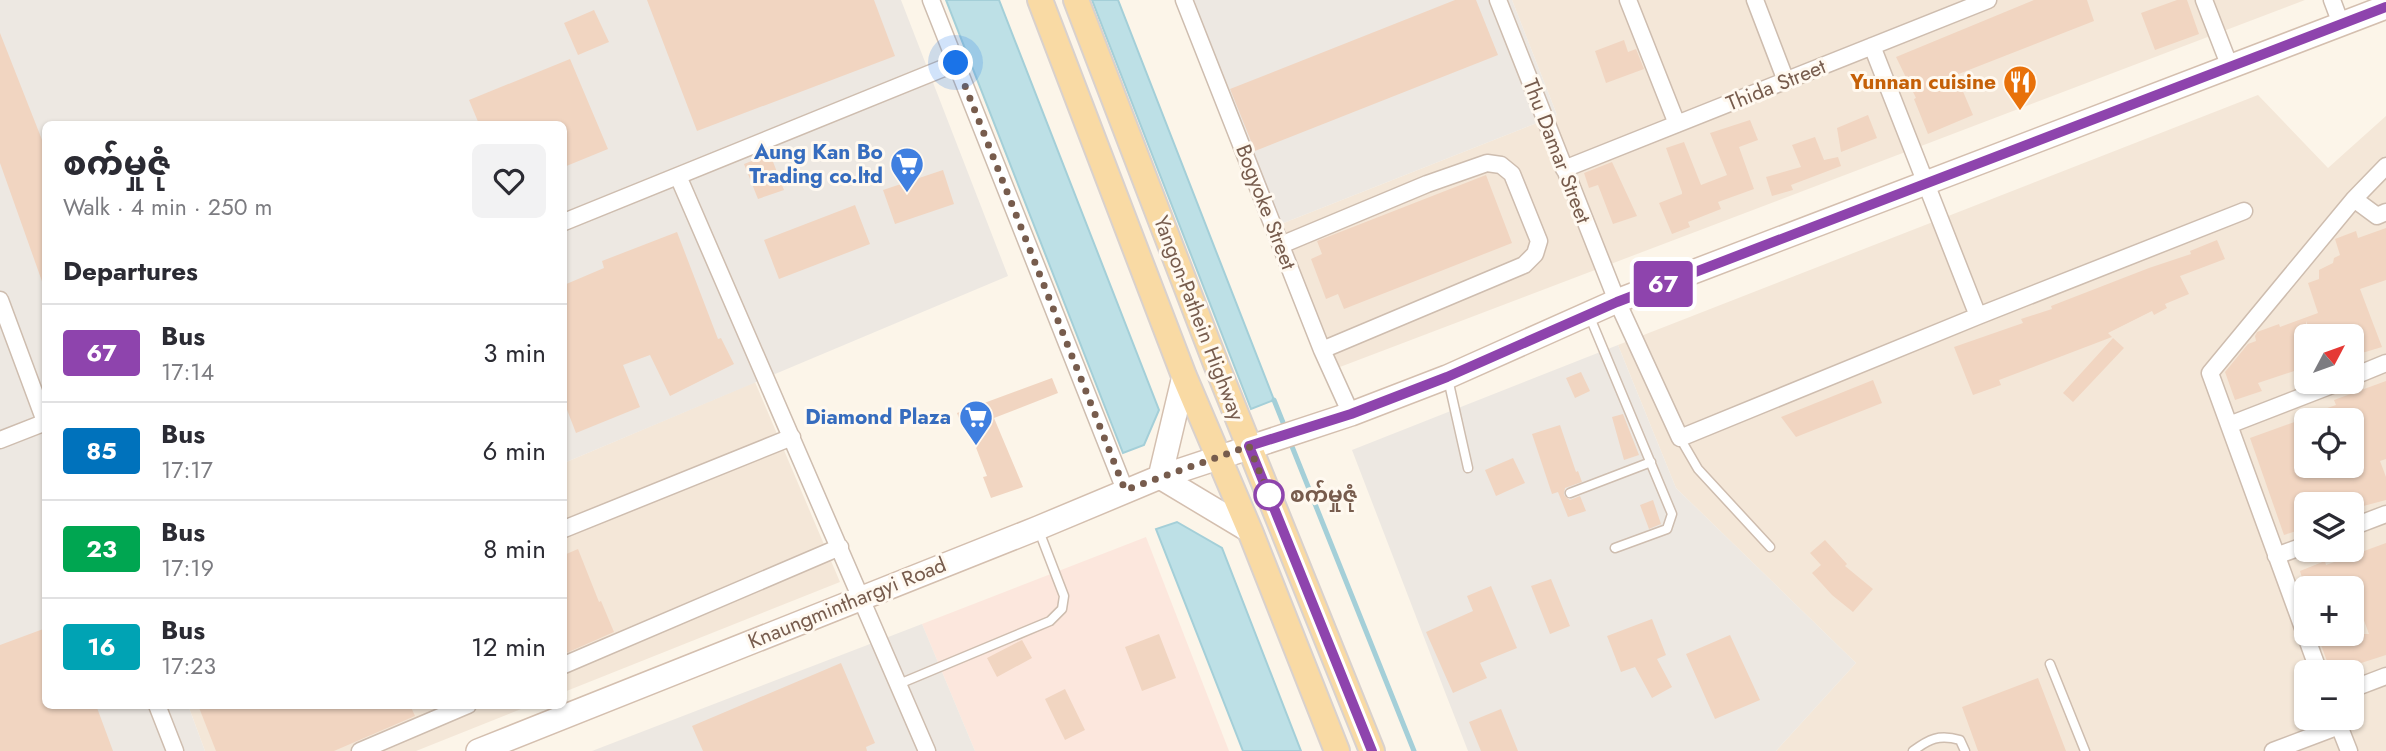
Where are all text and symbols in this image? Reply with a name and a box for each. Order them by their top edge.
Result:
your location [938,45,973,80]
street label: Thida Street [1722,51,1830,119]
restaurant icon: Yunnan cuisine [2001,63,2039,112]
place label: Yunnan cuisine [1849,67,1996,97]
street label: Thu Damar Street [1516,74,1598,228]
place label: Aung Kan Bo Trading co.ltd [749,137,883,191]
text: စက်မှုဇုံ [63,140,170,187]
street label: Bogyoke Street [1228,140,1304,274]
button: heart [472,144,546,218]
supermarket icon: Aung Kan Bo Trading co.ltd [888,145,926,194]
text: Walk · 4 min · 250 m [63,190,272,224]
street label: Yangon-Pathein Highway [1146,211,1252,425]
text: Departures [63,252,198,290]
line badge: 67 [1632,261,1694,307]
text: 67 [1648,266,1678,301]
text: Bus [161,317,205,355]
north arrow [2294,324,2364,394]
map controls [2294,324,2364,730]
text: 3 min [483,334,546,372]
text: 67 [86,335,117,370]
text: 17:14 [161,355,214,389]
supermarket icon: Diamond Plaza [957,398,995,447]
place label: Diamond Plaza [805,402,951,432]
button: locate [2294,408,2364,478]
text: Bus [161,415,205,453]
text: 6 min [483,432,546,470]
text: 85 [86,433,117,468]
text: 17:17 [161,453,213,487]
place label: စက်မှုဇုံ [1290,479,1358,512]
marker: စက်မှုဇုံ [1254,480,1284,510]
button: layers [2294,492,2364,562]
text: Bus [161,513,205,551]
text: 8 min [483,530,546,568]
text: 23 [86,531,117,566]
street label: Knaungminthargyi Road [743,550,951,656]
text: 17:19 [161,551,214,585]
button: + [2294,576,2364,646]
text: Bus [161,611,205,649]
text: 12 min [471,628,546,666]
text: 16 [87,629,116,664]
text: 17:23 [161,649,216,683]
button: − [2294,660,2364,730]

